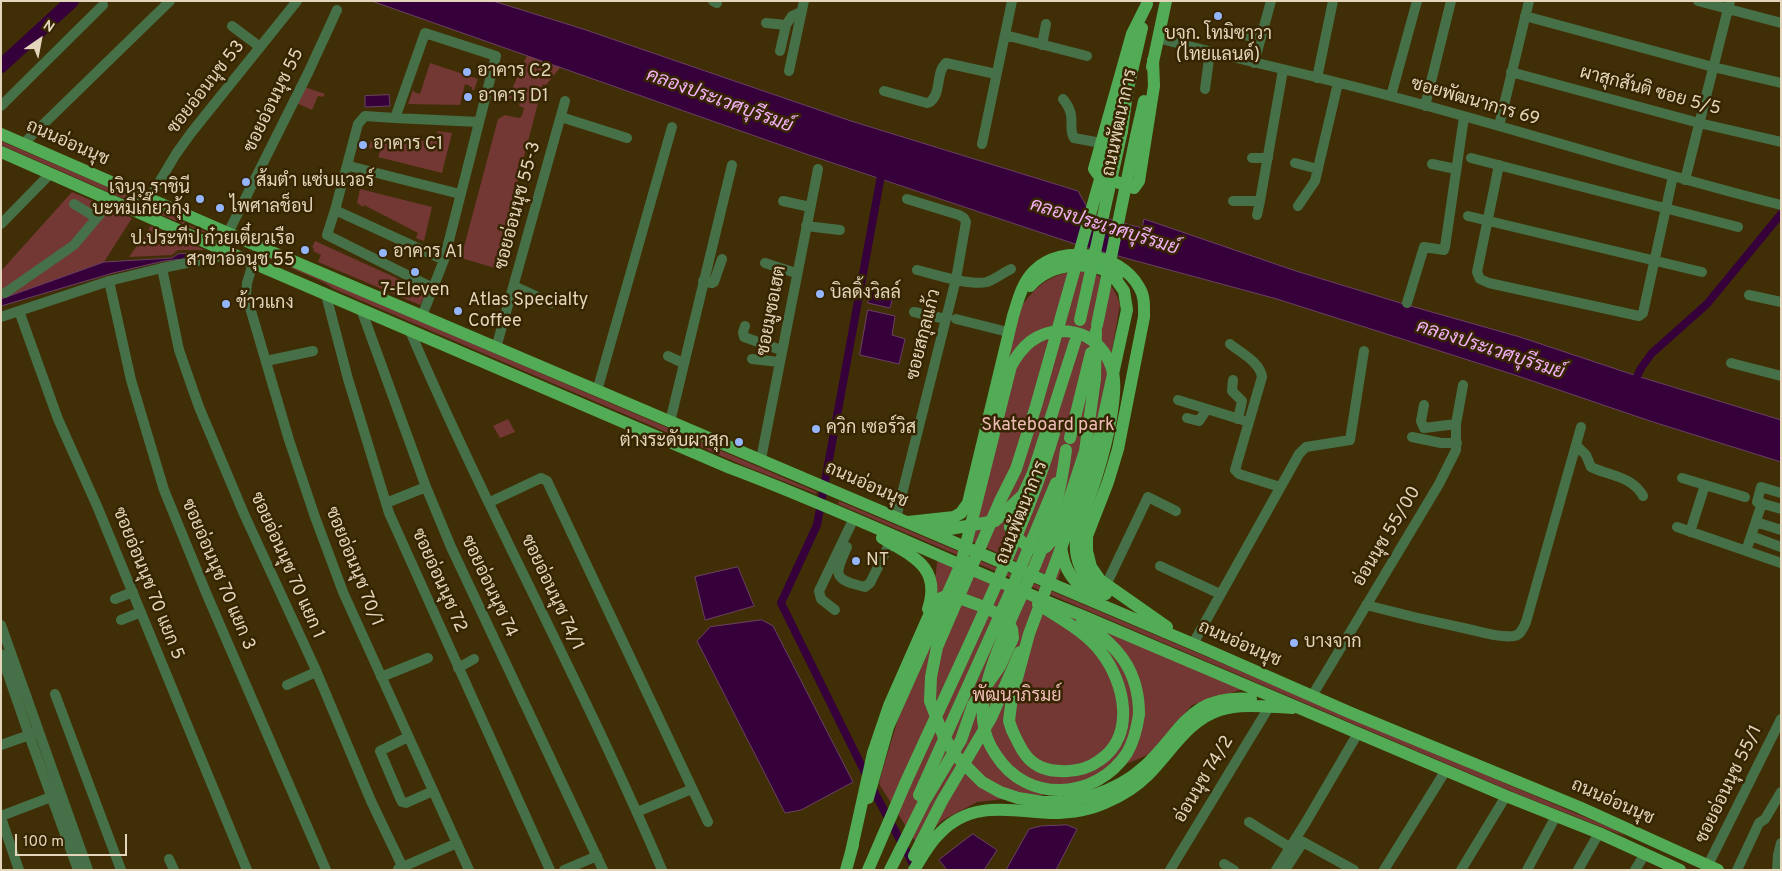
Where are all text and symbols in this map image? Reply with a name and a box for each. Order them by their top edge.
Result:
marker: บจก. โทมิซาวา (ไทยแลนด์) [1212,10,1224,22]
north arrow [15,15,65,65]
text: N [40,17,57,37]
place label: บจก. โทมิซาวา (ไทยแลนด์) [1164,24,1272,66]
street label: ซอยอ่อนนุช 53 [164,37,250,139]
street label: ซอยอ่อนนุช 55 [240,45,310,157]
place label: อาคาร C2 [477,61,551,83]
street label: ผาสุกสันติ ซอย 5/5 [1577,63,1723,121]
water label: คลองประเวศบุรีรมย์ [643,65,795,139]
marker: อาคาร C2 [461,66,473,78]
street label: ถนนพัฒนาการ [1099,67,1143,179]
street label: ซอยพัฒนาการ 69 [1408,74,1542,132]
place label: อาคาร D1 [478,86,549,108]
marker: อาคาร D1 [462,91,474,103]
street label: ถนนอ่อนนุช [22,116,112,172]
place label: อาคาร C1 [373,134,443,156]
marker: อาคาร C1 [357,139,369,151]
street label: ซอยอ่อนนุช 55-3 [492,140,546,272]
place label: ส้มตำ แซ่บเเวอร์ [256,171,374,193]
marker: ส้มตำ แซ่บเเวอร์ [240,176,252,188]
place label: เจินจู ราชินี บะหมี่เกี๊ยวกุ้ง [92,178,190,220]
marker: เจินจู ราชินี บะหมี่เกี๊ยวกุ้ง [194,193,206,205]
water label: คลองประเวศบุรีรมย์ [1027,195,1181,261]
place label: ไพศาลช็อป [230,197,313,219]
marker: ไพศาลช็อป [214,202,226,214]
place label: ป.ประทีป ก๋วยเตี๋ยวเรือ สาขาอ่อนุช 55 [130,229,295,272]
place label: อาคาร A1 [393,242,464,264]
marker: ป.ประทีป ก๋วยเตี๋ยวเรือ สาขาอ่อนุช 55 [299,244,311,256]
marker: อาคาร A1 [377,247,389,259]
street label: ซอยมูซอเฮต [754,264,792,358]
marker: 7-Eleven [409,266,421,278]
place label: 7-Eleven [380,280,450,302]
place label: บิลดิ้งวิลล์ [830,283,901,305]
street label: ซอยสกุลแก้ว [903,287,947,383]
marker: บิลดิ้งวิลล์ [814,288,826,300]
place label: Atlas Specialty Coffee [468,290,588,332]
place label: ข้าวแกง [236,293,294,315]
marker: ข้าวแกง [220,298,232,310]
marker: Atlas Specialty Coffee [452,305,464,317]
water label: คลองประเวศบุรีรมย์ [1413,316,1567,386]
park label: Skateboard park [981,415,1115,437]
place label: ควิก เซอร์วิส [826,418,916,440]
marker: ควิก เซอร์วิส [810,423,822,435]
place label: ต่างระดับผาสุก [620,431,729,453]
marker: ต่างระดับผาสุก [733,436,745,448]
street label: ถนนอ่อนนุช [821,458,911,514]
street label: ถนนพัฒนาการ [993,458,1053,568]
street label: อ่อนนุช 55/00 [1350,483,1426,591]
street label: ซอยอ่อนนุช 70 แยก 1 [244,490,328,642]
street label: ซอยอ่อนนุช 70 แยก 3 [175,496,259,654]
street label: ซอยอ่อนนุช 70/1 [319,504,387,630]
street label: ซอยอ่อนนุช 70 แยก 5 [107,505,187,663]
street label: ซอยอ่อนนุช 72 [406,526,470,636]
street label: ซอยอ่อนนุช 74/1 [515,532,587,654]
street label: ซอยอ่อนนุช 74 [455,533,521,641]
place label: NT [866,550,889,572]
marker: NT [850,555,862,567]
street label: ถนนอ่อนนุช [1194,617,1284,673]
place label: บางจาก [1304,632,1362,654]
marker: บางจาก [1288,637,1300,649]
park label: พัฒนาภิรมย์ [972,686,1062,708]
street label: ซอยอ่อนนุช 55/1 [1692,722,1768,848]
street label: อ่อนนุช 74/2 [1171,733,1239,827]
street label: ถนนอ่อนนุช [1567,775,1657,831]
scale bar [18,824,130,856]
text: 100 m [23,833,64,852]

